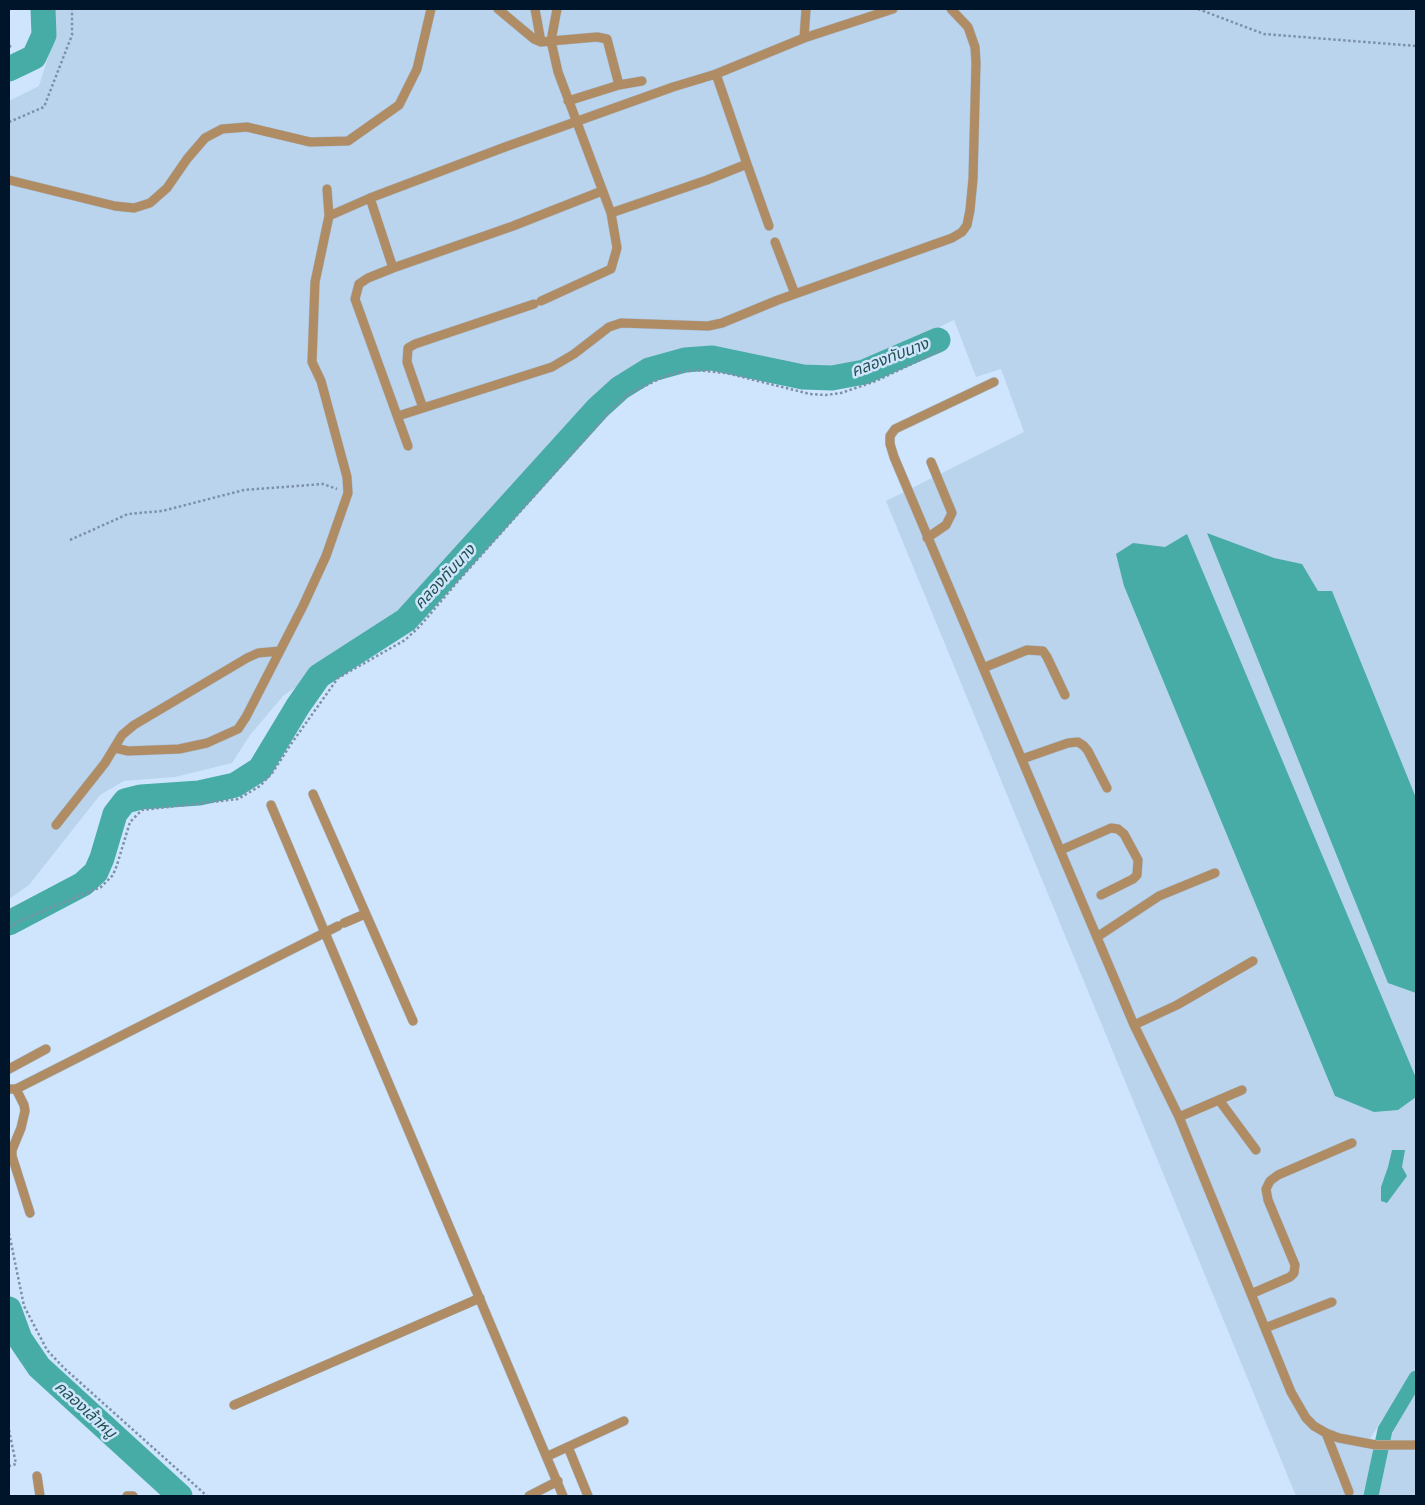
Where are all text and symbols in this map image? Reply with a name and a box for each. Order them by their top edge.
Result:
water label: คลองทับนาง [849,335,931,381]
water label: คลองทับนาง [410,541,480,613]
water label: คลองเล้าหมู [50,1377,120,1443]

